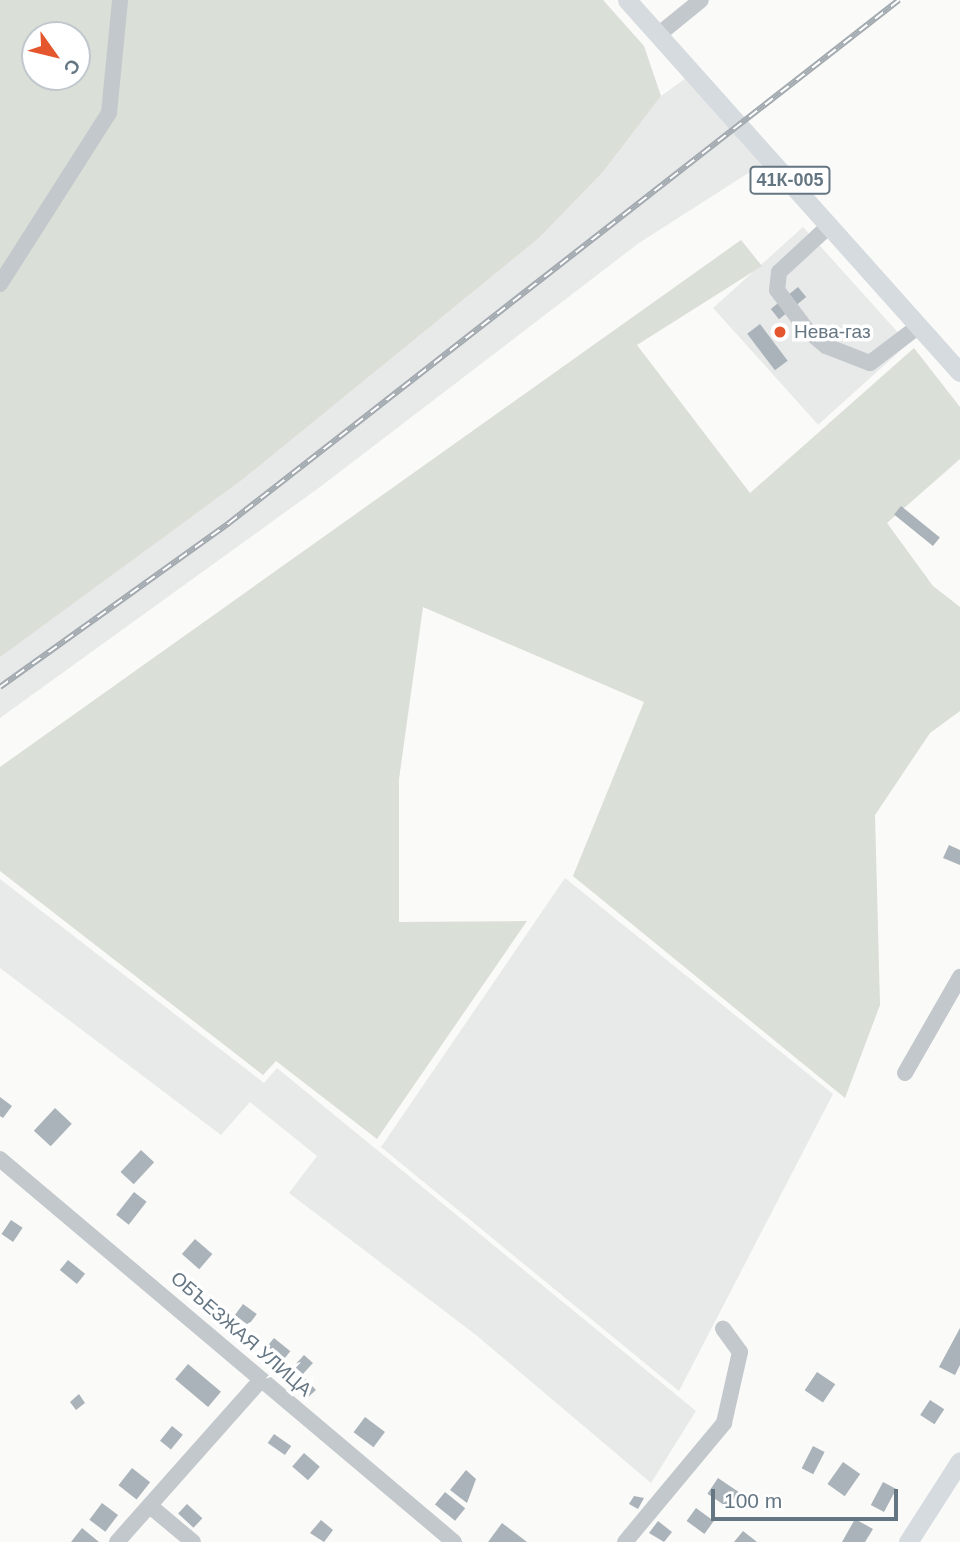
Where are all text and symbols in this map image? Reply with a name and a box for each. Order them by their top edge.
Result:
north arrow [21,21,91,91]
text: С [60,55,85,78]
road number: 41К-005 [748,166,832,195]
place label: Нева-газ [794,321,871,343]
marker: Нева-газ [772,324,788,340]
street label: ОБЪЕЗЖАЯ УЛИЦА [166,1267,316,1401]
scale bar [715,1476,902,1520]
text: 100 m [724,1489,782,1512]

